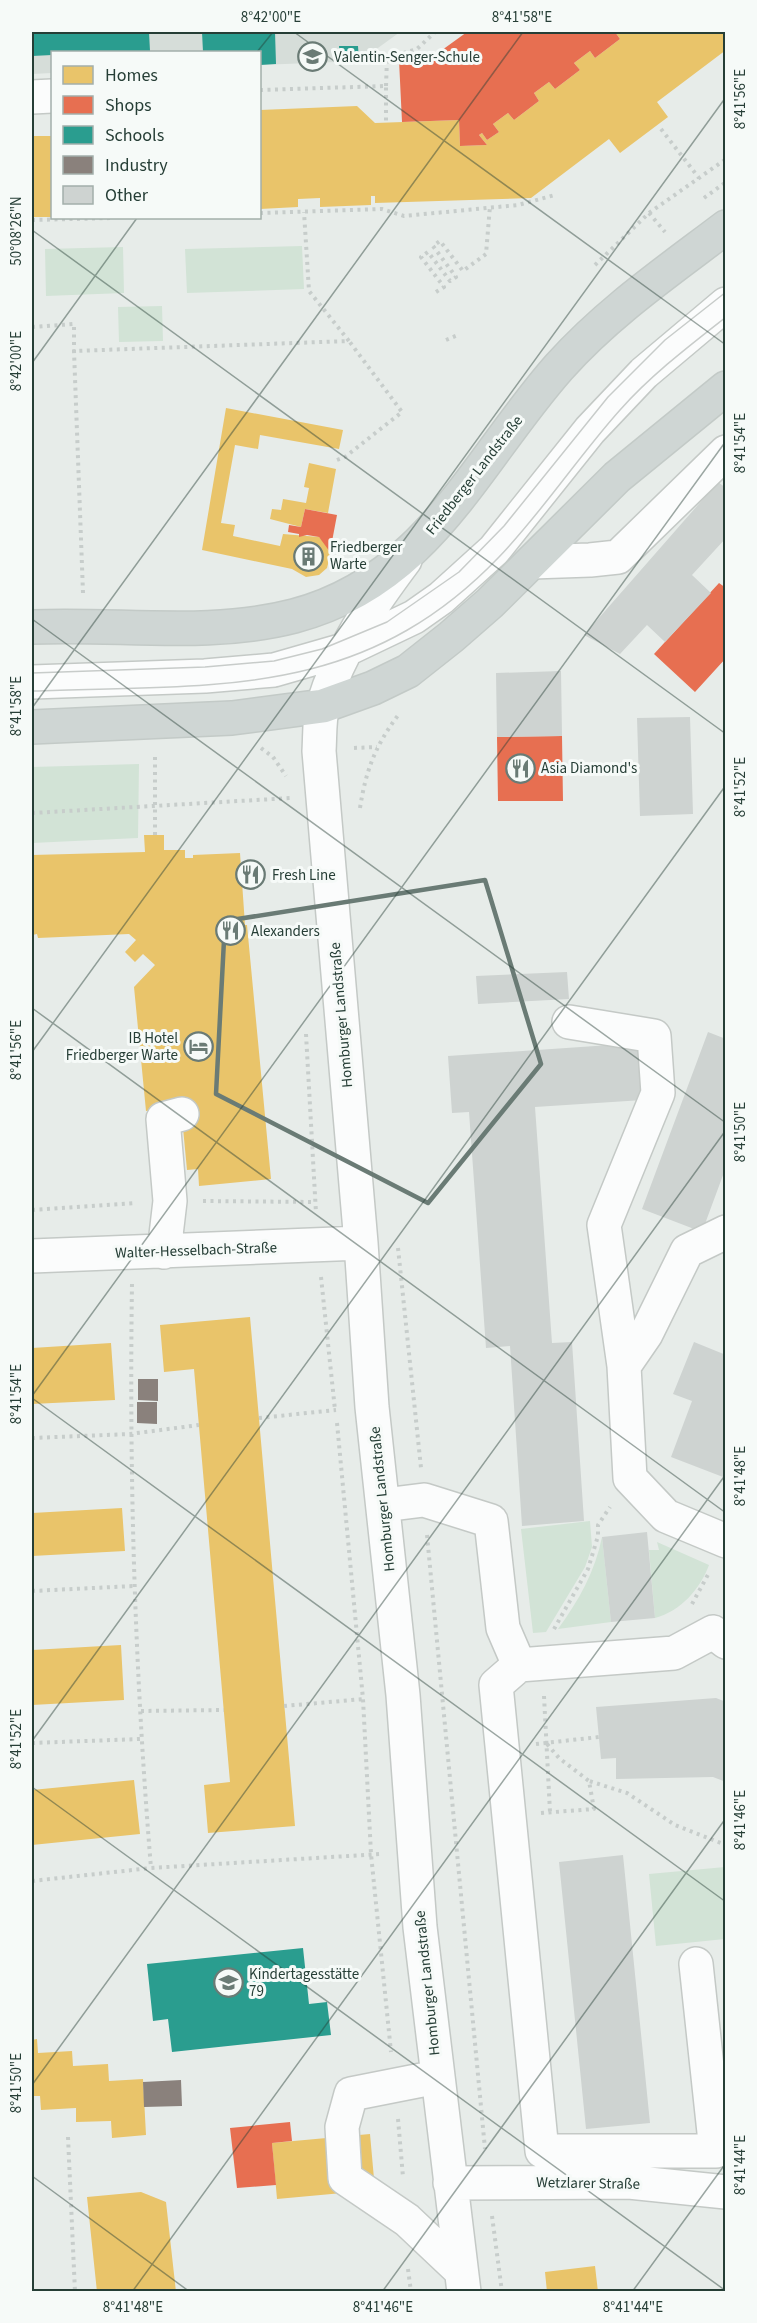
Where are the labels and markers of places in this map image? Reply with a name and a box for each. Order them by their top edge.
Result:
school or university icon: Valentin-Senger-Schule [297,41,329,73]
place label: Valentin-Senger-Schule [334,47,480,68]
place label: Friedberger Warte [330,537,403,575]
building icon: Friedberger Warte [293,540,325,572]
restaurant icon: Asia Diamond's [504,752,536,784]
place label: Asia Diamond's [541,758,637,779]
restaurant icon: Fresh Line [235,859,267,891]
place label: Fresh Line [272,865,336,886]
restaurant icon: Alexanders [214,915,246,947]
place label: Alexanders [251,921,320,942]
place label: IB Hotel Friedberger Warte [66,1028,178,1066]
hotel icon: IB Hotel Friedberger Warte [183,1031,215,1063]
place label: Kindertagesstätte 79 [249,1964,359,2002]
school or university icon: Kindertagesstätte 79 [212,1967,244,1999]

